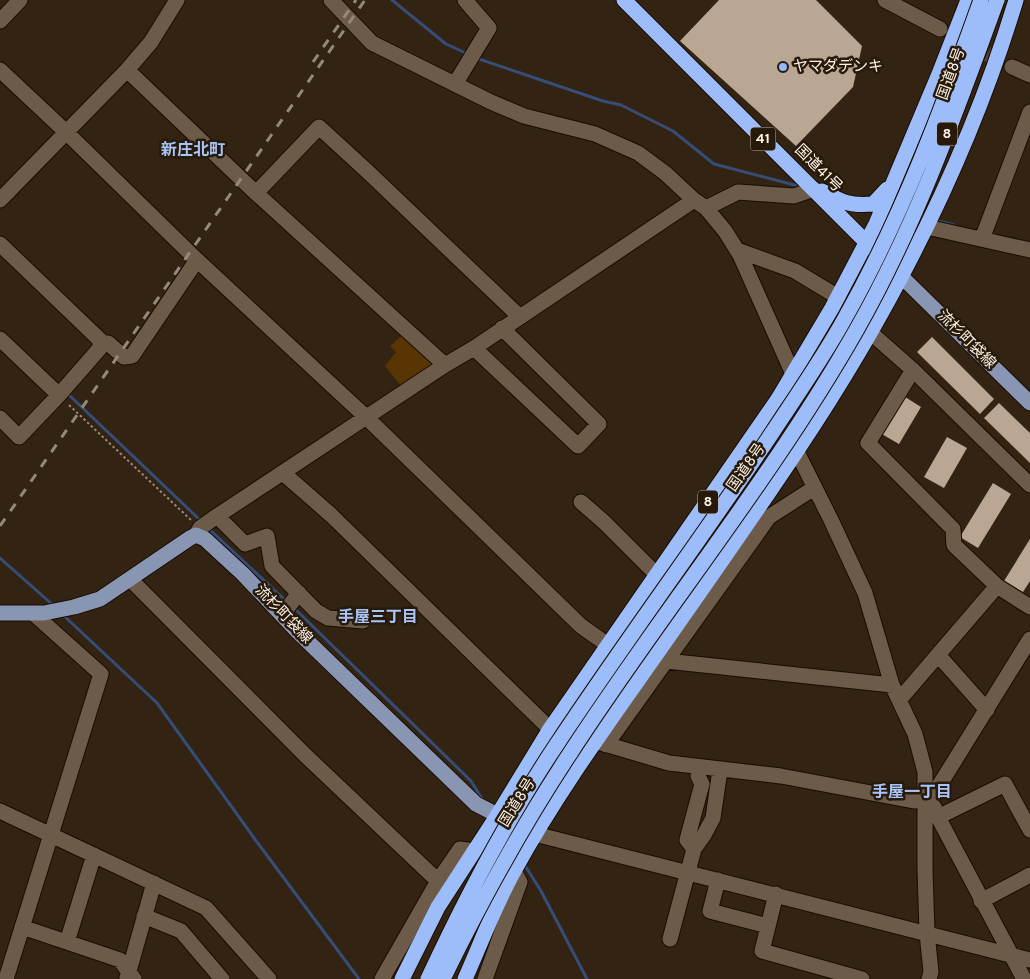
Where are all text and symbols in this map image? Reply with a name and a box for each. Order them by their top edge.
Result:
street label: 国道8号 [934,45,970,103]
place label: ヤマダデンキ [793,58,883,77]
marker: ヤマダデンキ [777,61,789,73]
road number: 8 [937,122,957,146]
road number: 41 [750,128,776,150]
district label: 新庄北町 [161,141,225,161]
street label: 国道41号 [790,141,846,197]
street label: 流杉町袋線 [933,306,1000,373]
street label: 国道8号 [724,440,770,496]
road number: 8 [698,491,718,514]
street label: 流杉町袋線 [250,581,317,649]
district label: 手屋三丁目 [338,608,418,628]
street label: 国道8号 [496,775,540,831]
district label: 手屋一丁目 [872,783,952,803]

